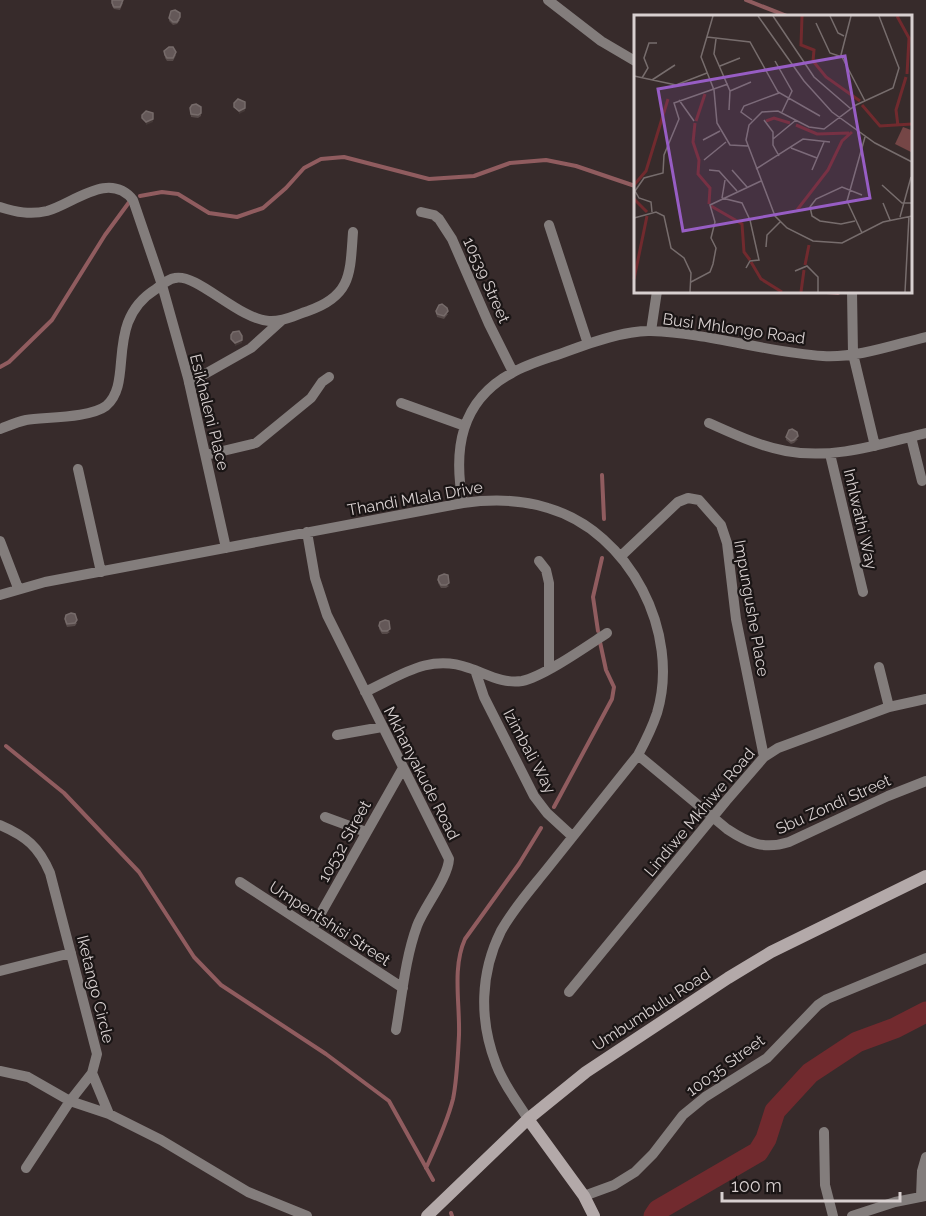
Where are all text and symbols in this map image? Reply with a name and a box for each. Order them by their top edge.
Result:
inset map [634,15,911,292]
street label: 10539 Street [459,234,514,327]
street label: Busi Mhlongo Road [661,309,807,348]
street label: Esikhaleni Place [186,352,233,472]
street label: Inhlwathi Way [840,467,881,572]
street label: Thandi Mlala Drive [346,477,484,520]
street label: Impungushe Place [730,538,773,678]
street label: Mkhanyakude Road [380,704,463,843]
street label: Izimbali Way [499,706,560,797]
street label: Lindiwe Mkhiwe Road [640,744,759,880]
street label: Sbu Zondi Street [773,770,894,838]
street label: 10532 Street [314,796,375,886]
street label: Umpentshisi Street [266,877,394,970]
street label: Iketango Circle [73,933,118,1045]
street label: Umbumbulu Road [589,964,714,1055]
street label: 10035 Street [682,1030,769,1100]
scale bar [722,1165,900,1203]
text: 100 m [731,1175,782,1196]

